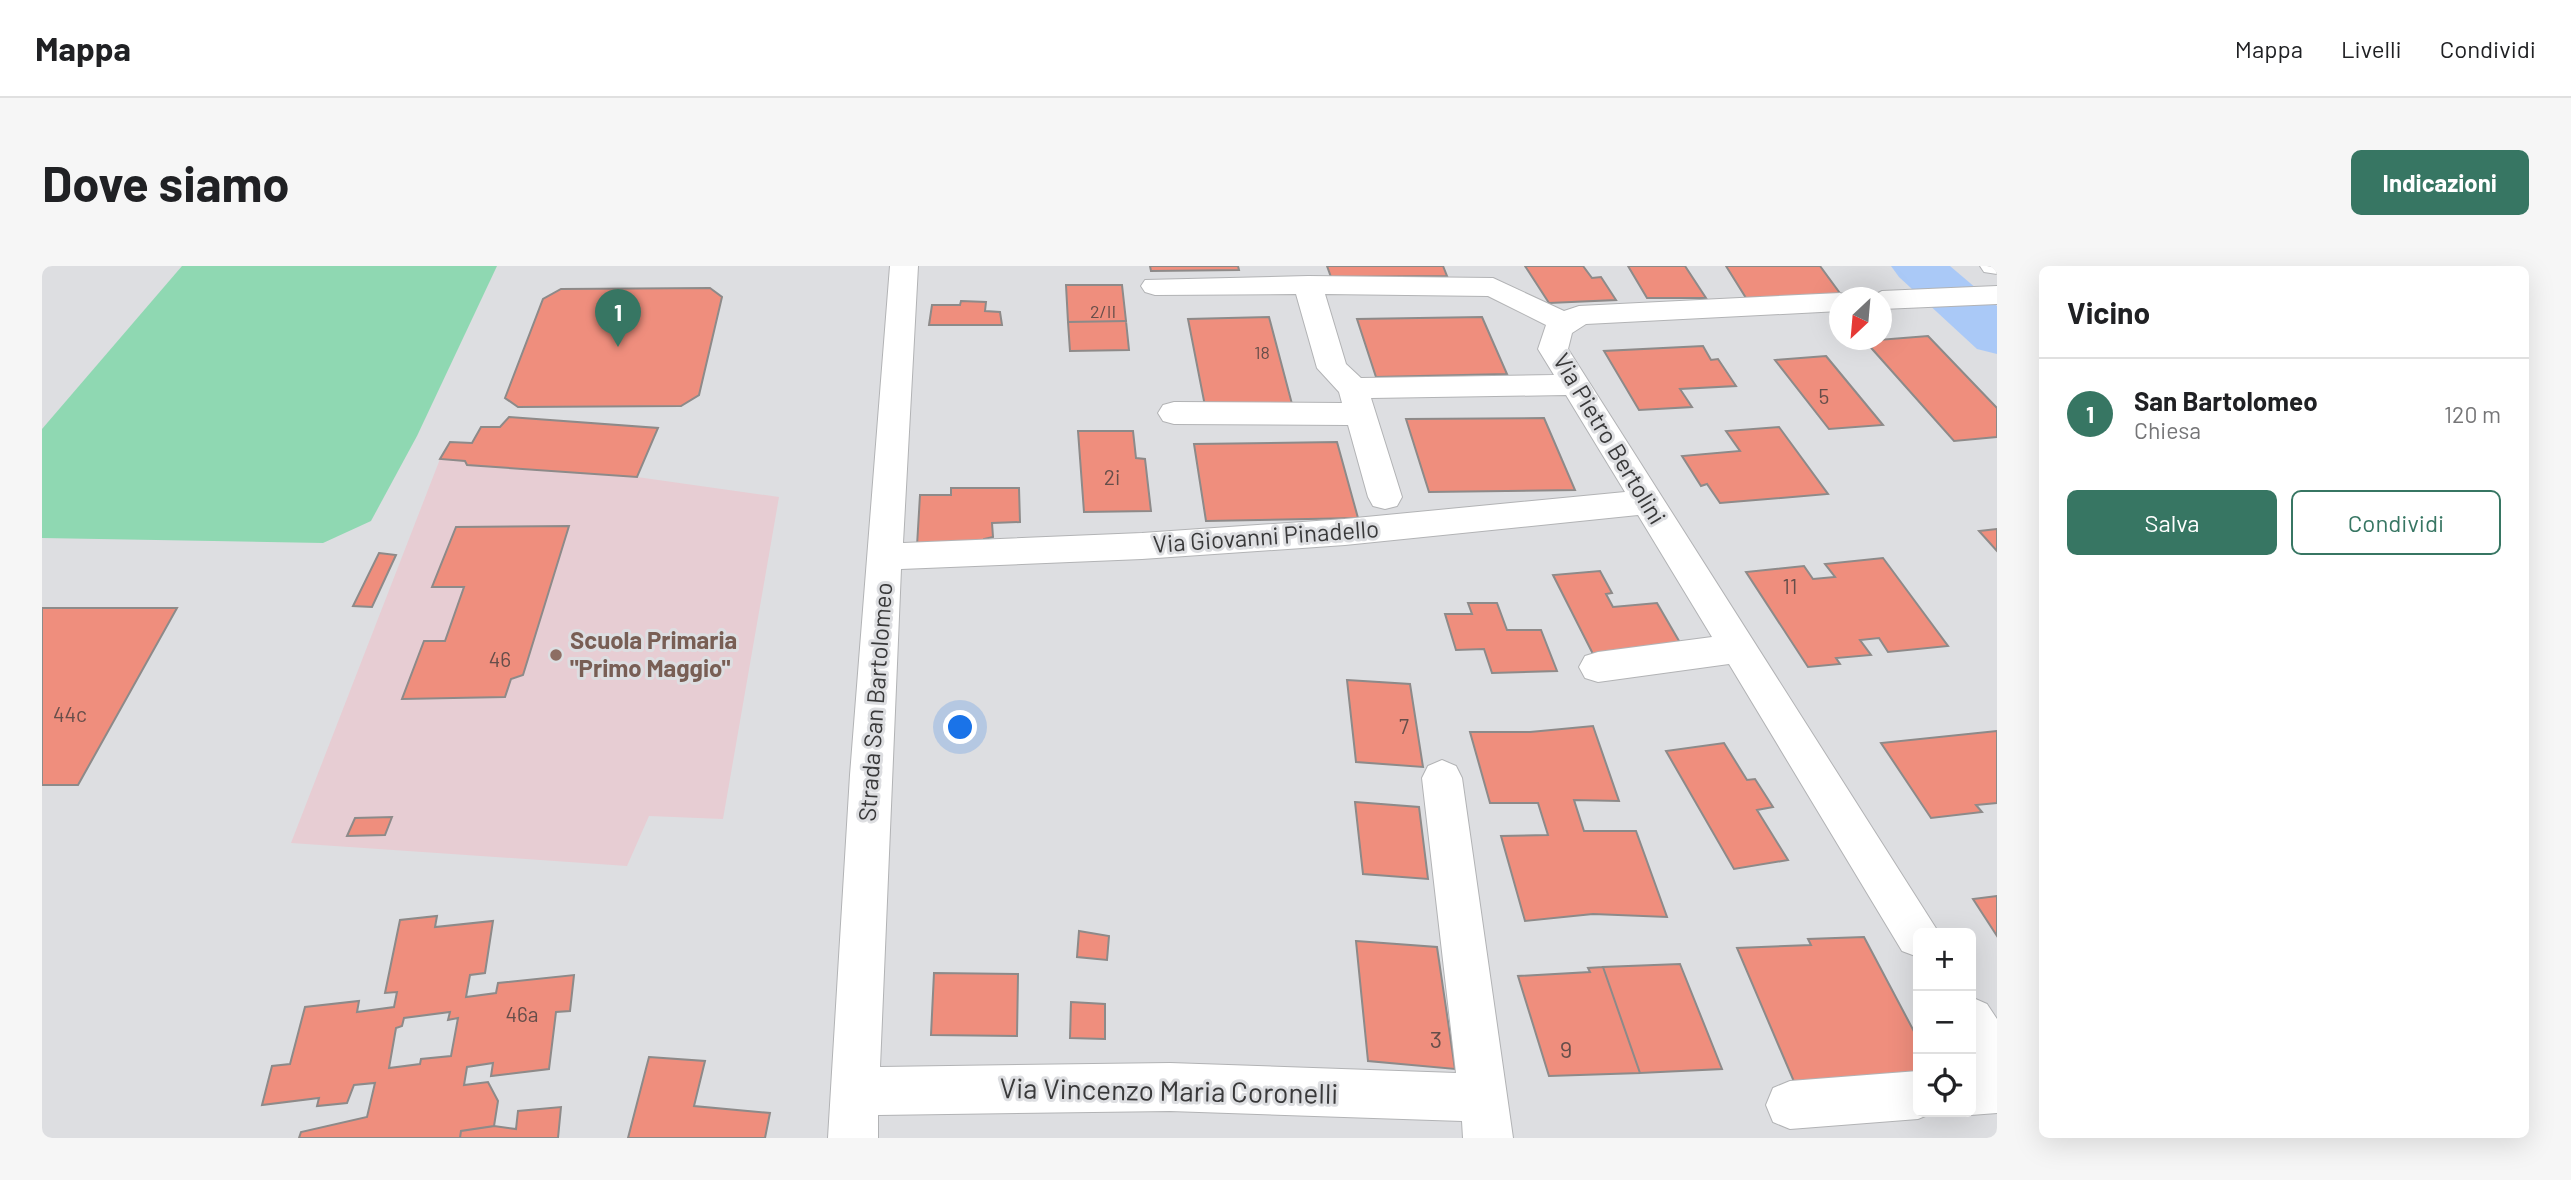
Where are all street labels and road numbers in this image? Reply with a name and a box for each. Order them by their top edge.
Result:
street label: Via Pietro Bertolini [1548,347,1673,529]
street label: Via Giovanni Pinadello [1152,513,1380,558]
street label: Strada San Bartolomeo [852,581,897,822]
street label: Via Vincenzo Maria Coronelli [999,1070,1339,1110]

